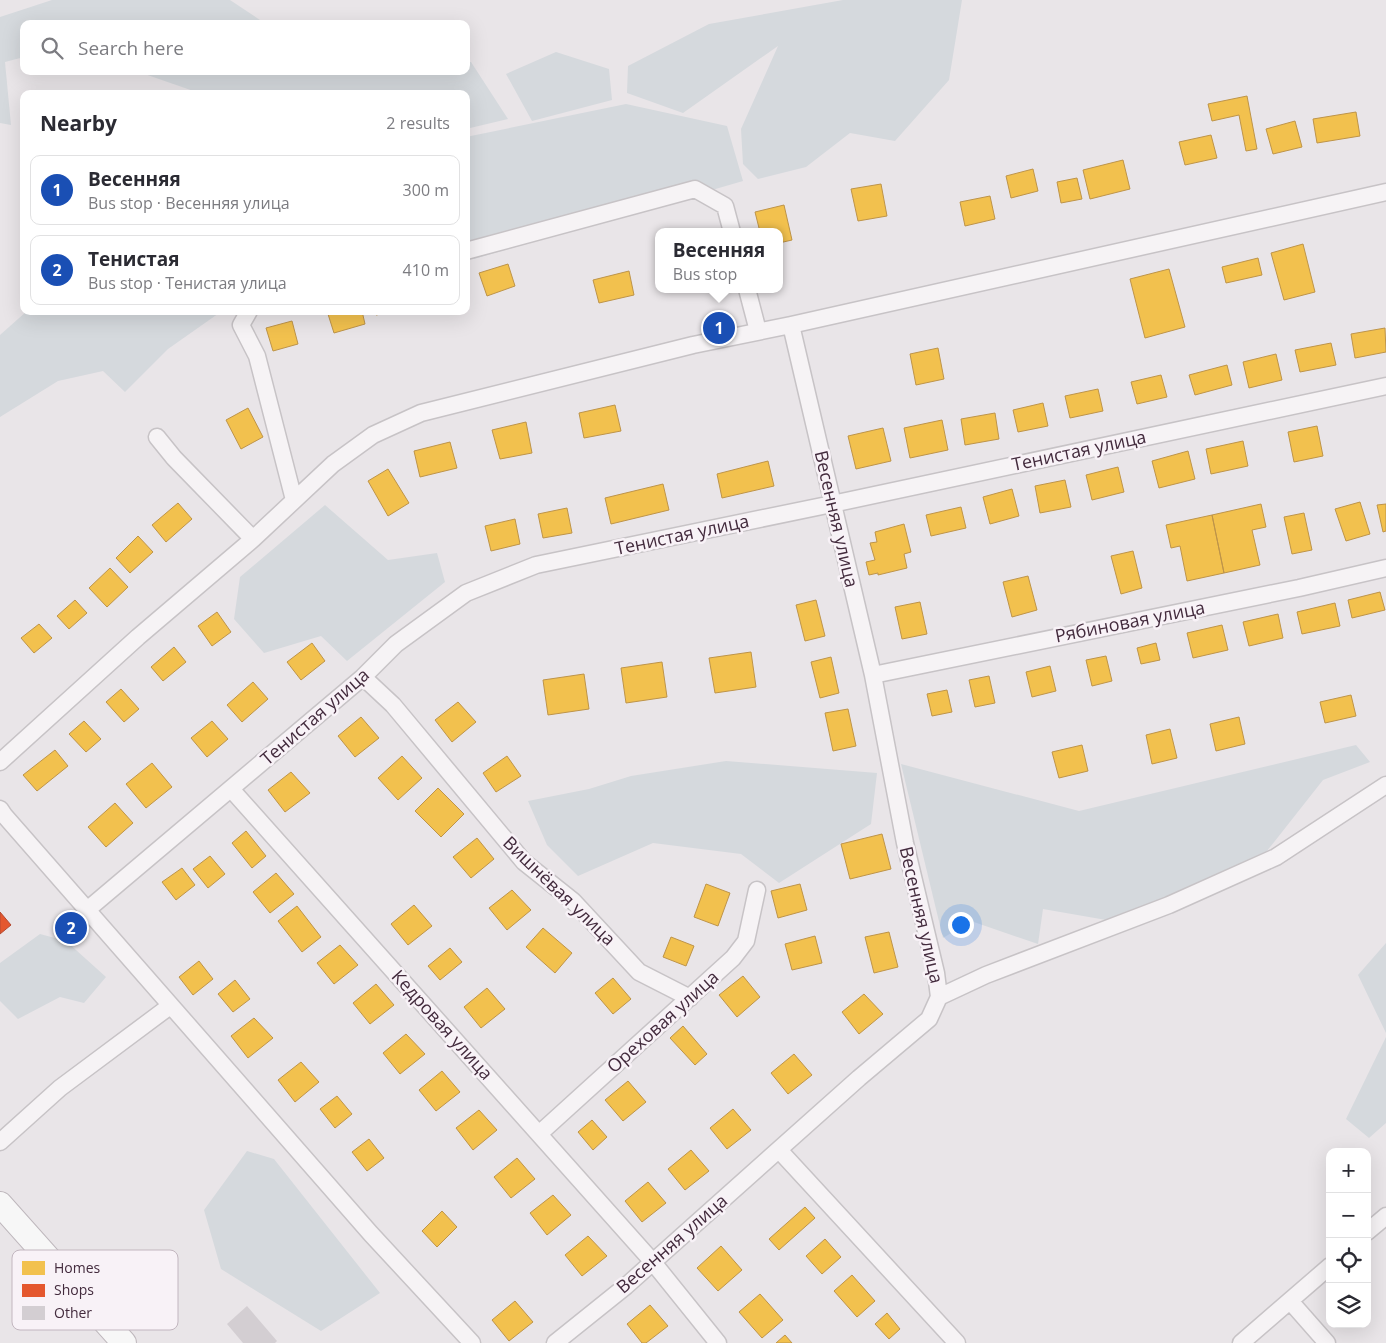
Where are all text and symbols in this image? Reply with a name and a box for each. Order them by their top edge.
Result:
search box [20,20,470,75]
icon: search [38,34,66,62]
text: Search here [78,35,184,61]
text: Nearby [40,109,117,137]
text: 2 results [386,112,450,134]
text: Весенняя [88,166,181,192]
text: 1 [52,179,62,201]
text: 300 m [403,179,449,201]
text: Bus stop · Весенняя улица [88,192,290,214]
popup [655,228,783,293]
text: Весенняя [673,237,765,263]
text: Тенистая [88,246,180,272]
text: 2 [52,259,62,281]
text: 410 m [403,259,449,281]
text: Bus stop [673,263,737,285]
text: Bus stop · Тенистая улица [88,272,287,294]
pin: 1 [703,309,735,347]
street label: Тенистая улица [1009,424,1148,476]
street label: Весенняя улица [810,448,864,590]
street label: Тенистая улица [612,508,751,560]
street label: Рябиновая улица [1053,595,1207,647]
street label: Тенистая улица [255,662,374,770]
street label: Вишнёвая улица [498,830,621,950]
street label: Весенняя улица [895,844,949,986]
pin: 2 [55,909,87,947]
your location [948,912,974,938]
street label: Кедровая улица [387,964,499,1084]
street label: Ореховая улица [601,965,723,1078]
map controls [1326,1148,1371,1328]
button: + [1326,1148,1371,1193]
street label: Весенняя улица [611,1188,732,1298]
button: − [1326,1193,1371,1238]
button: locate [1326,1238,1371,1283]
legend [12,1250,178,1330]
text: Homes [54,1258,101,1277]
text: Shops [54,1280,94,1299]
button: layers [1326,1283,1371,1328]
text: Other [54,1303,92,1322]

